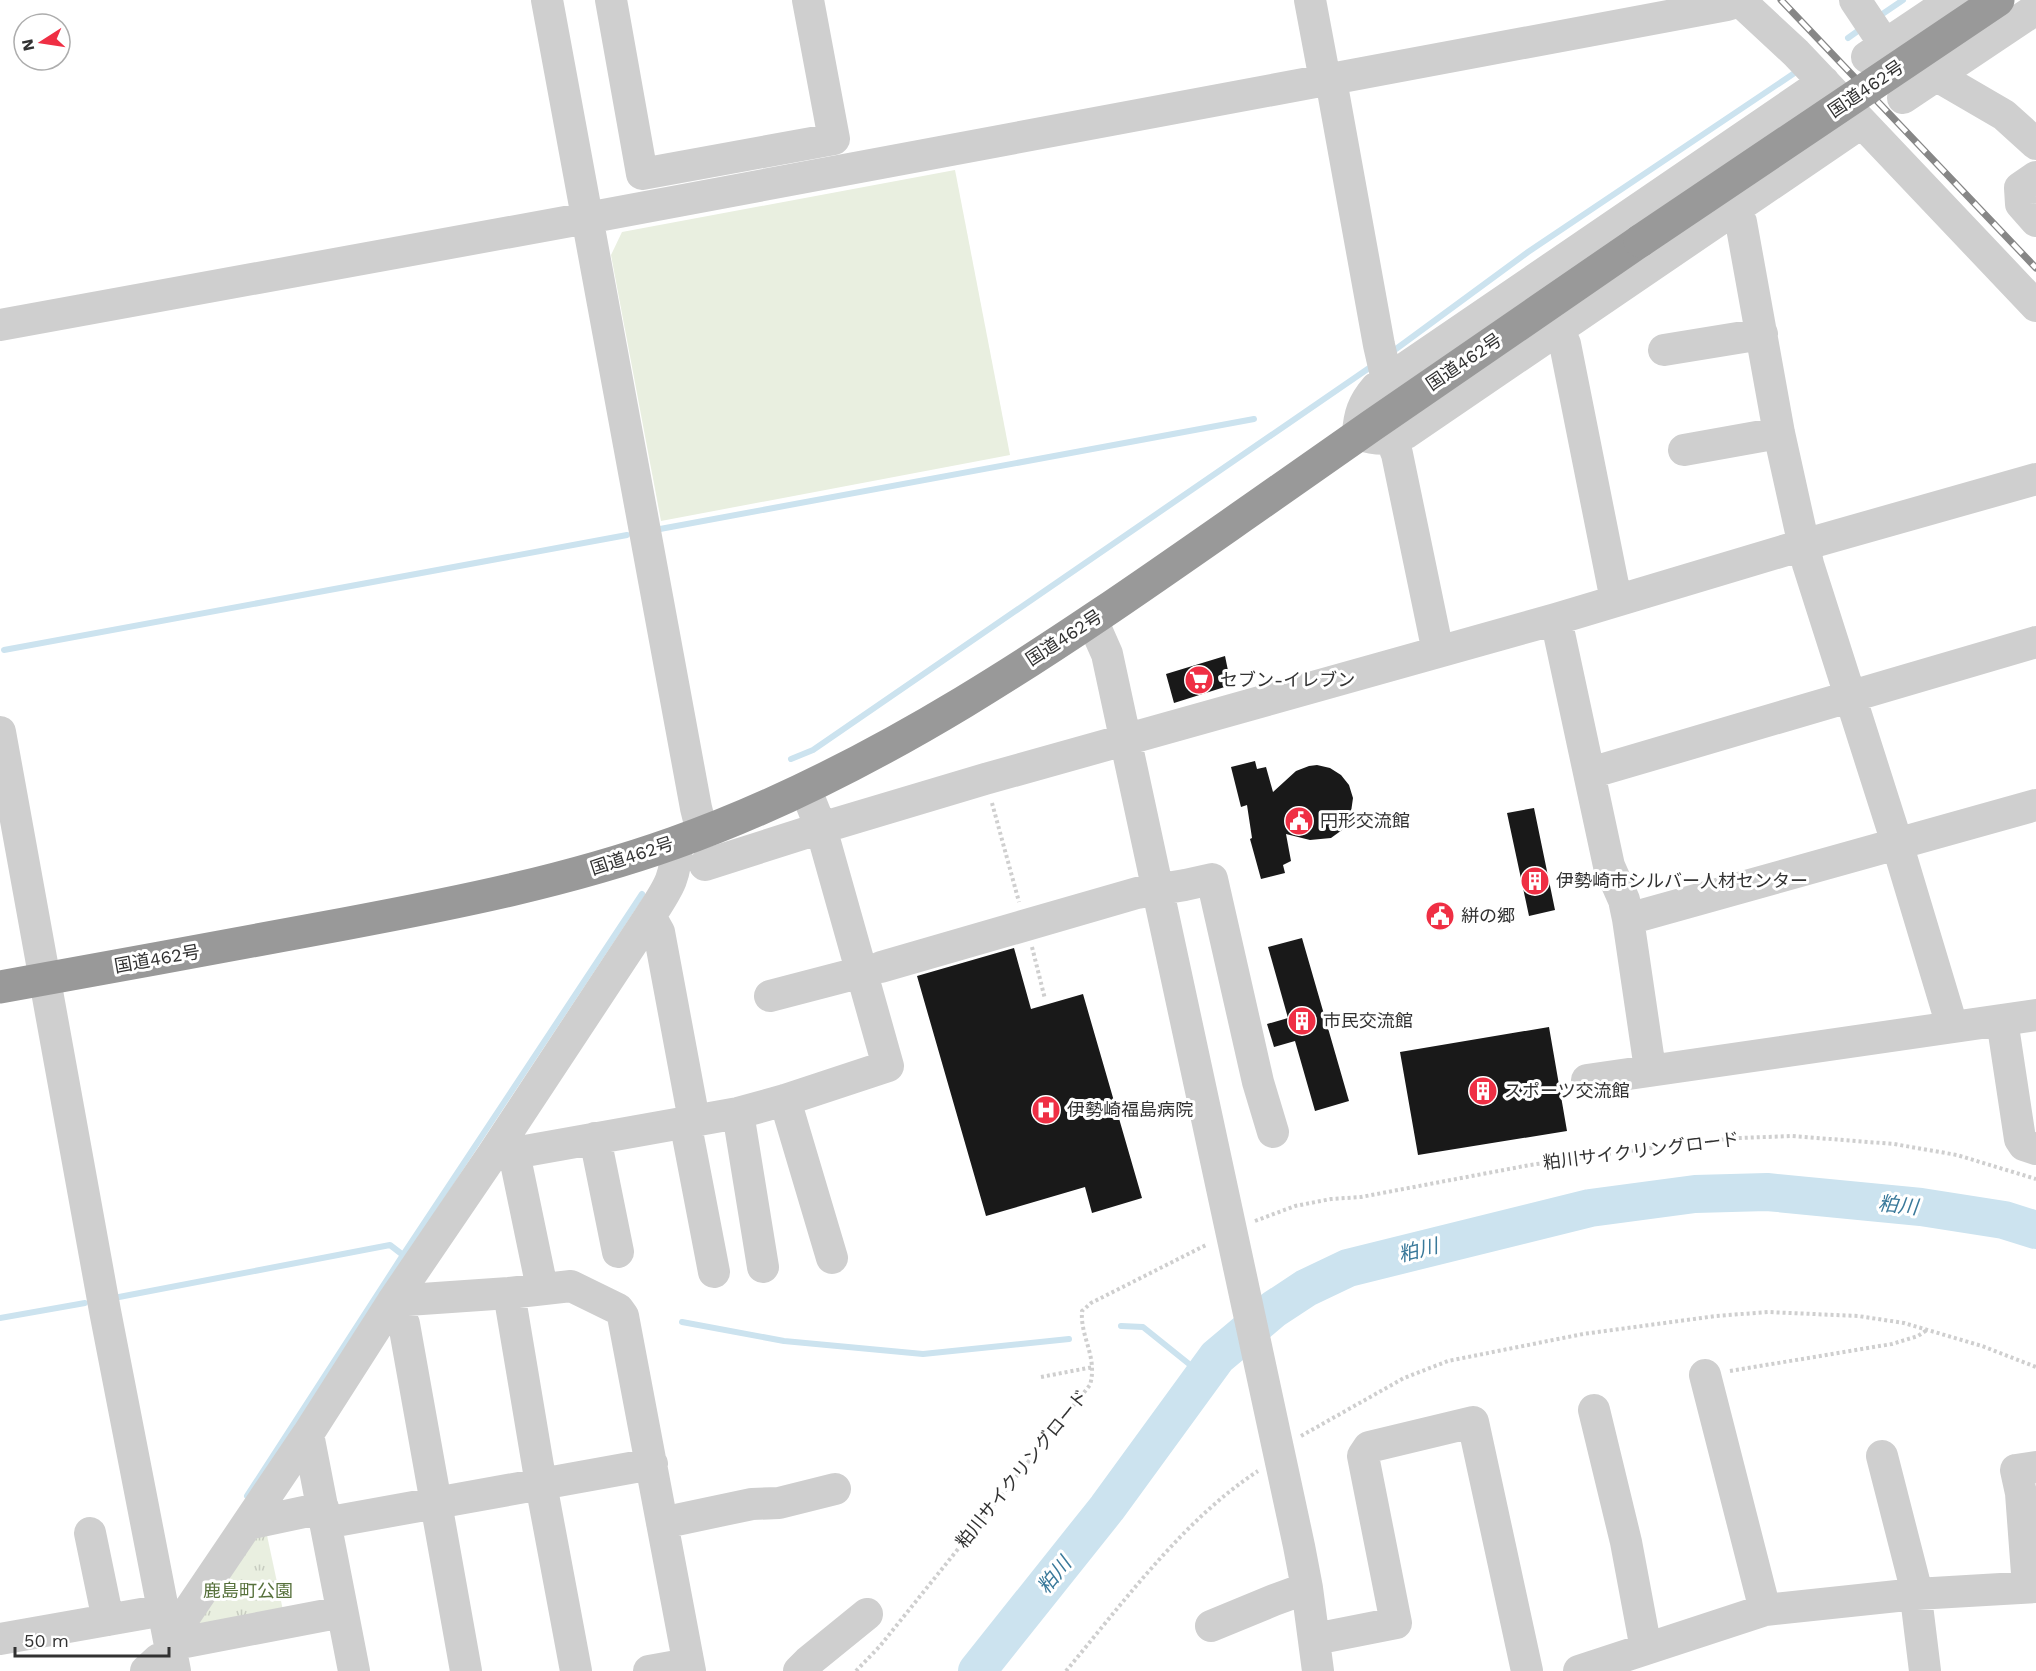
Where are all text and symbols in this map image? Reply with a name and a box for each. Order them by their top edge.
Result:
north arrow [12,12,72,72]
text: N [17,37,38,53]
street label: 国道462号 [1824,56,1907,121]
street label: 国道462号 [1422,329,1505,394]
street label: 国道462号 [1022,605,1106,670]
supermarket icon: セブン-イレブン [1183,664,1215,696]
place label: セブン-イレブン [1220,669,1355,690]
public building icon: 円形交流館 [1283,805,1315,837]
place label: 円形交流館 [1320,810,1410,831]
street label: 国道462号 [587,832,676,879]
building icon: 伊勢崎市シルバー人材センター [1519,865,1551,897]
place label: 伊勢崎市シルバー人材センター [1556,870,1808,891]
public building icon: 絣の郷 [1424,900,1456,932]
place label: 絣の郷 [1461,905,1515,926]
street label: 国道462号 [113,941,201,976]
building icon: 市民交流館 [1286,1005,1318,1037]
place label: 市民交流館 [1323,1010,1413,1031]
building icon: スポーツ交流館 [1467,1075,1499,1107]
place label: スポーツ交流館 [1504,1080,1630,1101]
hospital icon: 伊勢崎福島病院 [1030,1094,1062,1126]
place label: 伊勢崎福島病院 [1067,1099,1193,1120]
street label: 粕川サイクリングロード [1542,1128,1740,1173]
water label: 粕川 [1877,1191,1921,1219]
water label: 粕川 [1396,1233,1442,1266]
street label: 粕川サイクリングロード [951,1385,1092,1552]
water label: 粕川 [1032,1550,1077,1598]
park label: 鹿島町公園 [203,1580,293,1601]
scale bar [15,1620,170,1658]
text: 50 m [24,1630,69,1651]

